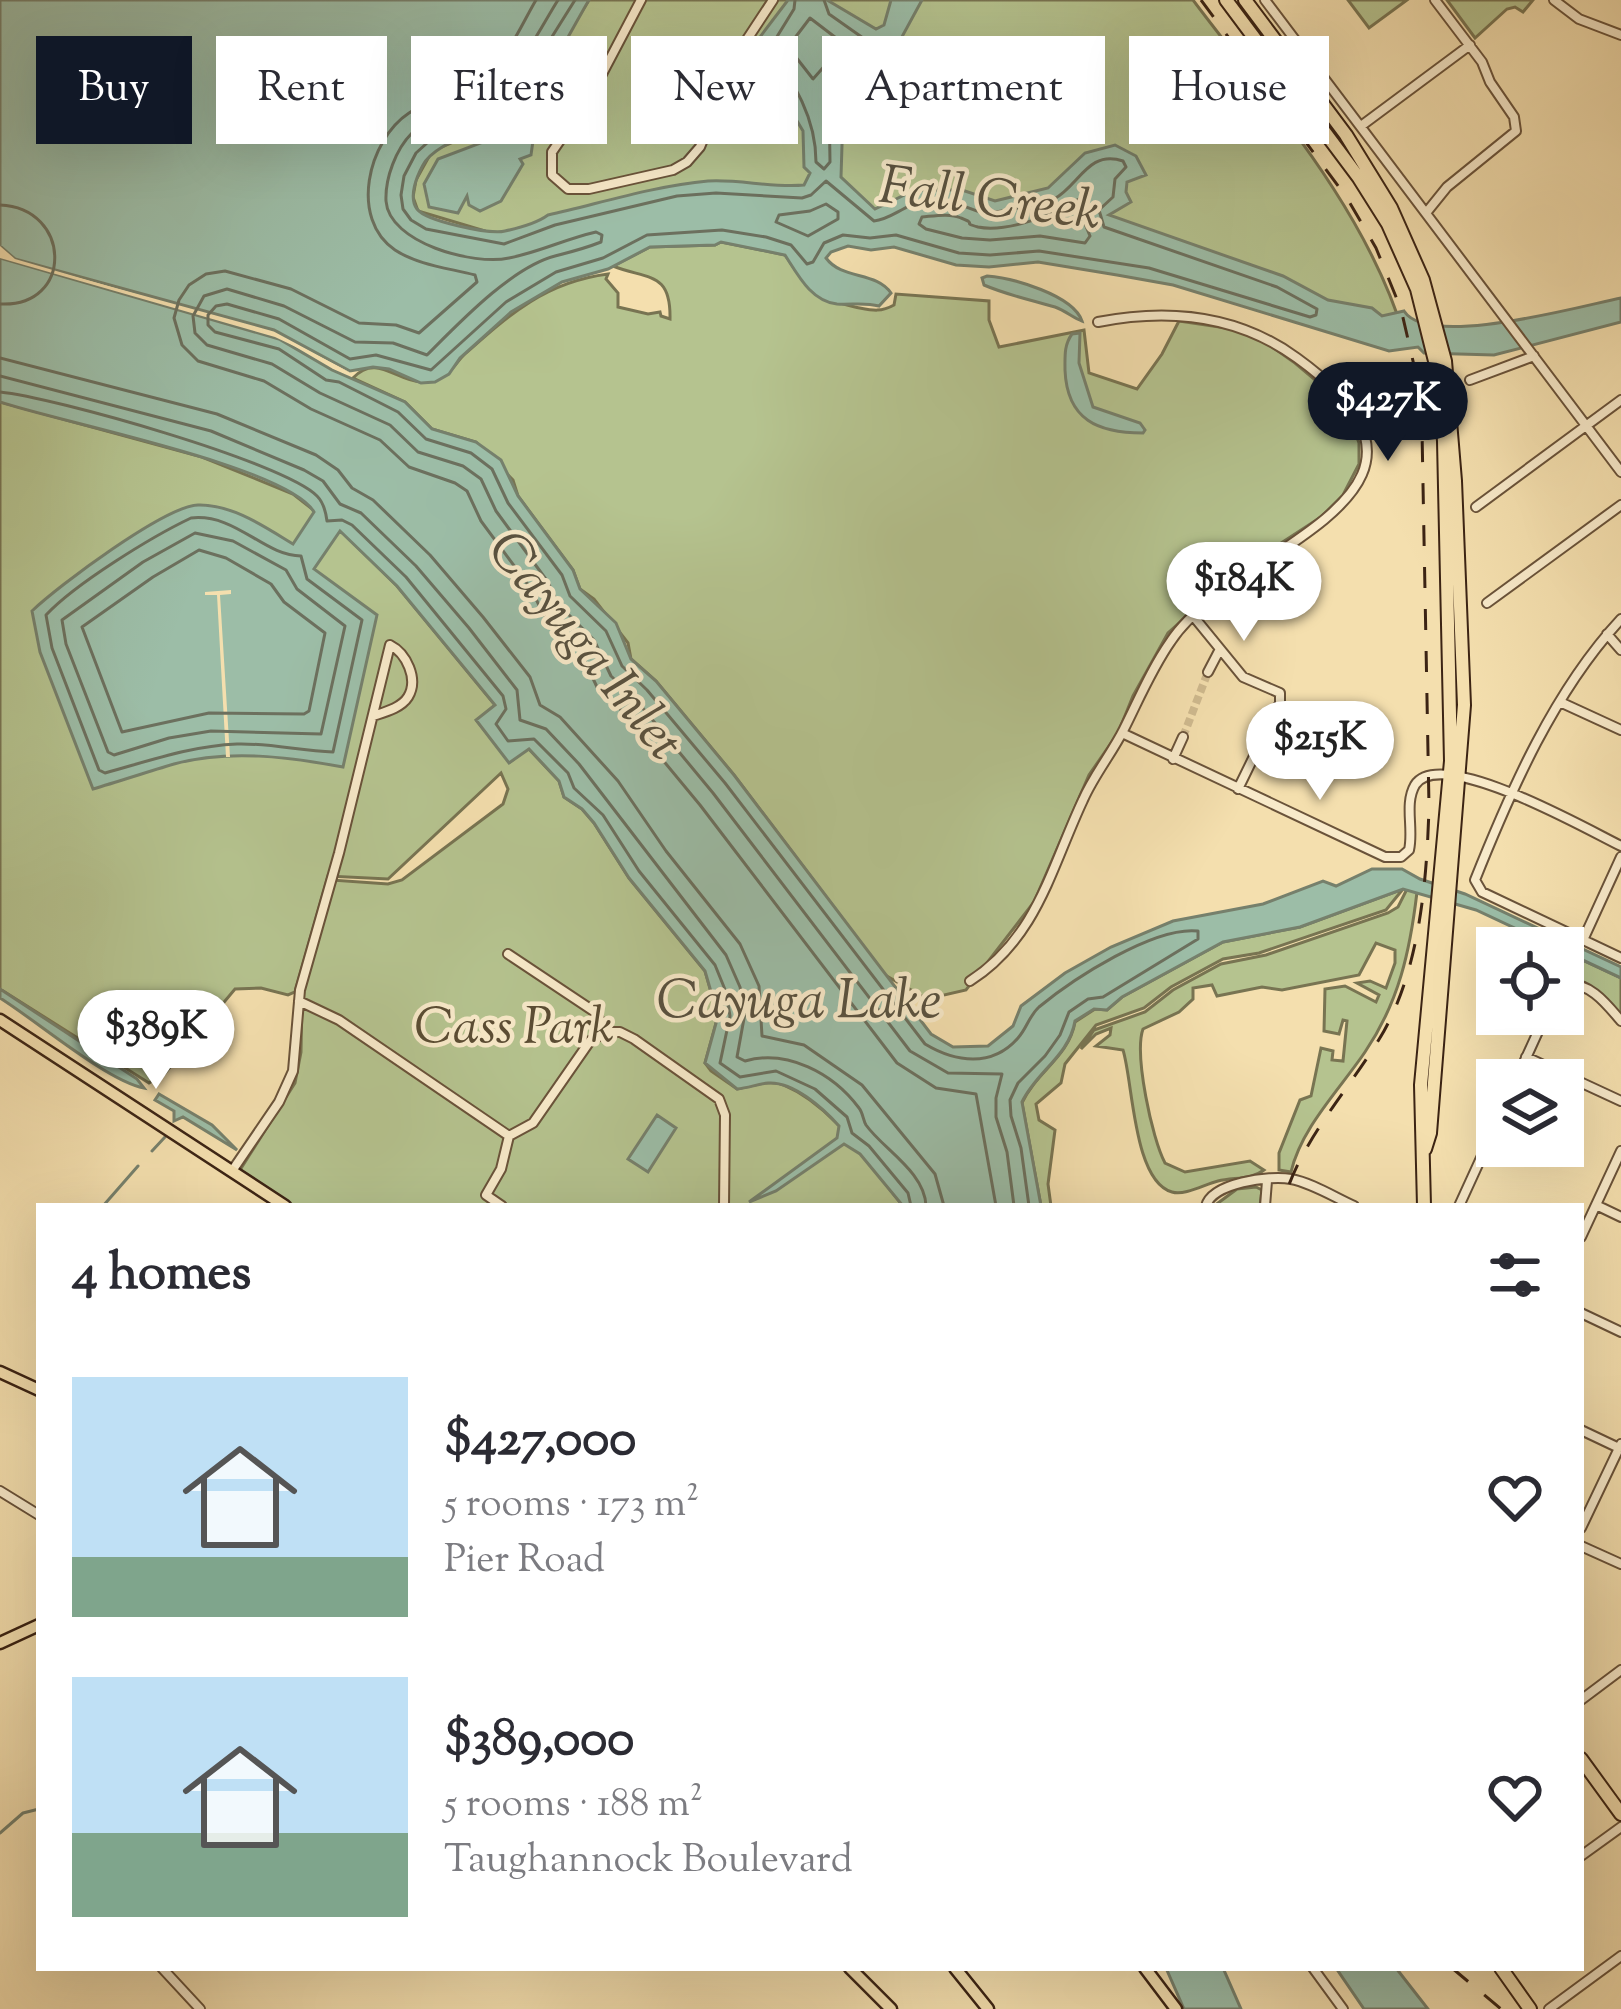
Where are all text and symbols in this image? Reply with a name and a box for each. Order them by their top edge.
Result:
chip: Buy [36,36,192,144]
chip: Rent [216,36,387,144]
chip: Filters [411,36,607,144]
chip: New [631,36,798,144]
chip: Apartment [822,36,1105,144]
chip: House [1129,36,1329,144]
water label: Fall Creek [874,150,1105,254]
pin: $427K [1304,362,1472,464]
text: $427K [1335,373,1441,429]
water label: Cayuga Inlet [466,516,701,780]
pin: $184K [1160,542,1328,644]
text: $184K [1193,553,1295,609]
pin: $215K [1236,701,1404,803]
text: $215K [1273,712,1367,768]
map controls [1476,927,1584,1167]
button: locate [1476,927,1584,1035]
water label: Cayuga Lake [656,965,942,1043]
pin: $389K [72,990,240,1092]
park label: Cass Park [414,993,614,1066]
text: $389K [104,1001,208,1057]
button: layers [1476,1059,1584,1167]
text: 4 homes [72,1239,251,1312]
icon: filters [1482,1242,1548,1308]
text: $427,000 [444,1405,636,1478]
icon: home [168,1425,312,1569]
icon: heart [1482,1464,1548,1530]
text: 5 rooms · 173 m² [444,1478,699,1534]
text: Pier Road [444,1534,605,1590]
text: $389,000 [444,1705,634,1778]
icon: home [168,1725,312,1869]
icon: heart [1482,1764,1548,1830]
text: 5 rooms · 188 m² [444,1778,703,1834]
text: Taughannock Boulevard [444,1834,853,1890]

